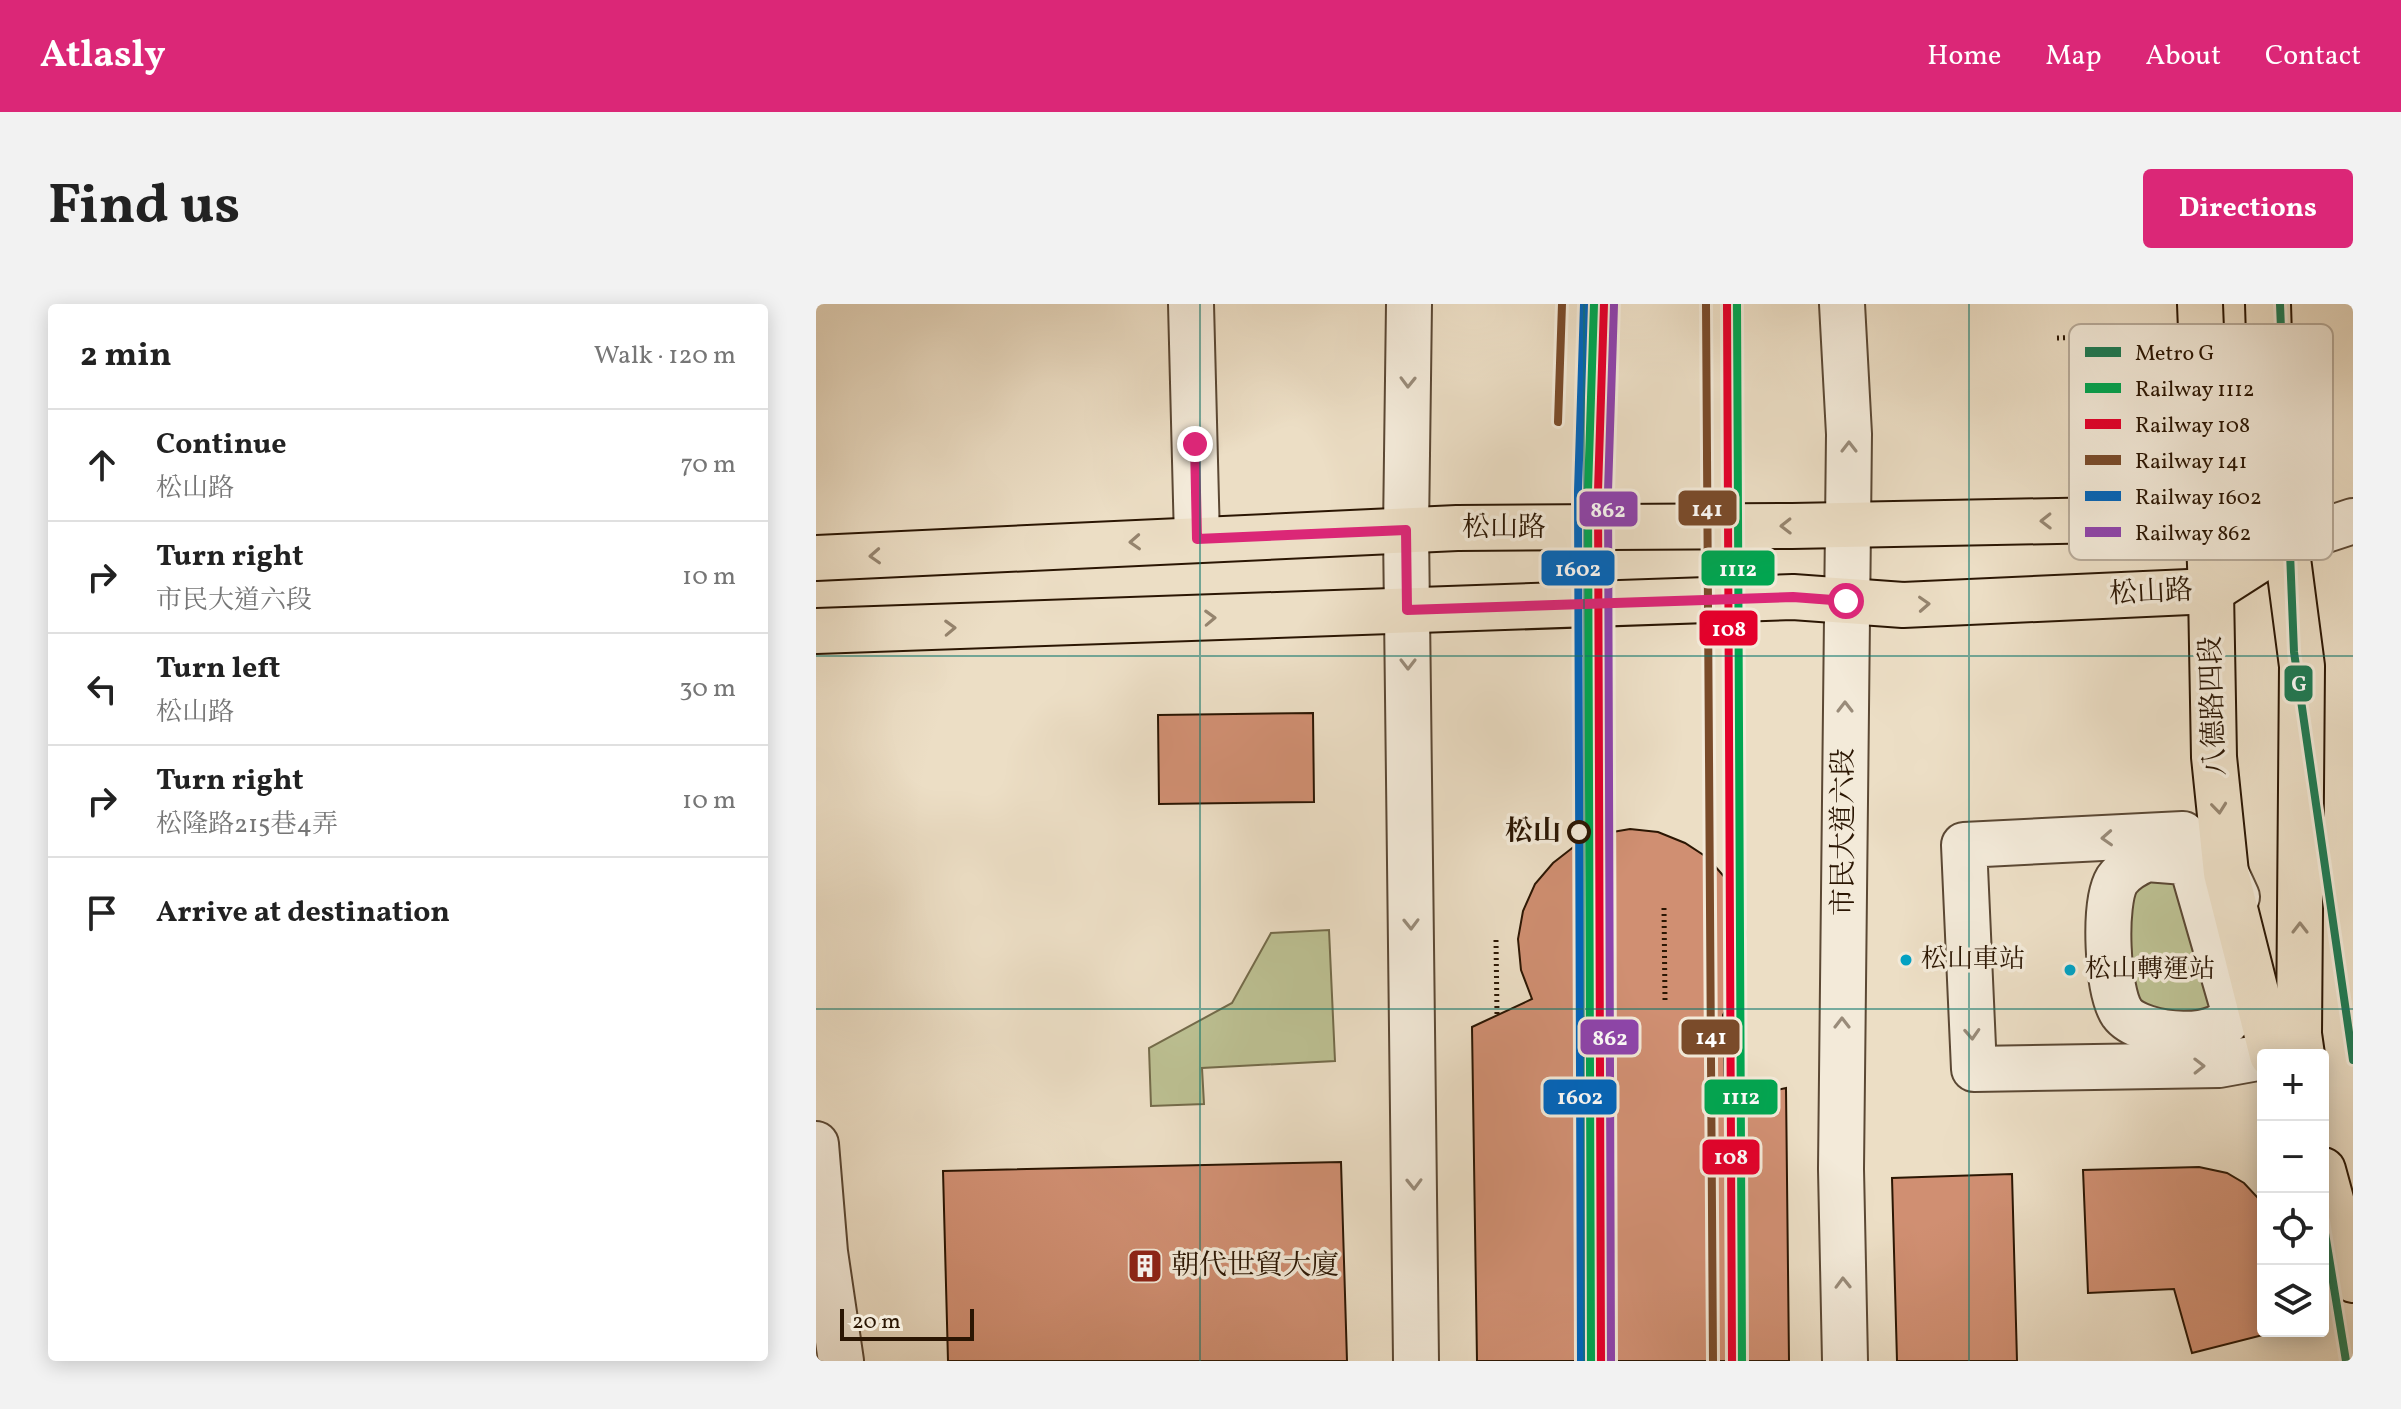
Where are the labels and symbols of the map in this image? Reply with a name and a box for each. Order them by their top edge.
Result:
legend [2069,324,2333,560]
text: Metro G [2135,339,2215,370]
text: Railway 1112 [2135,375,2255,406]
one-way arrow [1399,376,1417,389]
text: Railway 108 [2135,411,2250,442]
route end [1177,426,1213,462]
one-way arrow [1840,440,1858,453]
text: Railway 141 [2135,447,2247,478]
text: Railway 1602 [2135,483,2262,514]
line badge: 141 [1677,489,1738,527]
line badge: 862 [1578,490,1639,528]
text: 141 [1691,495,1723,526]
text: 862 [1590,496,1626,527]
street label: 松山路 [1462,509,1546,548]
one-way arrow [2039,513,2052,530]
one-way arrow [1779,518,1792,535]
text: Railway 862 [2135,519,2251,550]
one-way arrow [1128,533,1141,550]
one-way arrow [868,547,881,564]
line badge: 1602 [1540,549,1616,587]
line badge: 1112 [1700,549,1776,587]
text: 1602 [1555,555,1601,586]
text: 1112 [1719,555,1757,586]
street label: 松山路 [2108,571,2194,615]
route start [1828,583,1864,619]
one-way arrow [1918,595,1931,612]
one-way arrow [1204,609,1217,626]
line badge: 108 [1698,609,1759,647]
text: 108 [1712,615,1746,646]
one-way arrow [944,619,957,636]
street label: 八德路四段 [2192,635,2236,777]
one-way arrow [1399,658,1416,671]
line badge: G [2283,664,2314,703]
text: G [2291,670,2307,701]
one-way arrow [1836,700,1854,713]
street label: 市民大道六段 [1825,748,1864,916]
one-way arrow [2210,802,2227,815]
place label: 松山 [1505,813,1561,852]
marker: 松山 [1568,821,1590,843]
one-way arrow [2100,829,2113,846]
one-way arrow [1402,918,1419,931]
one-way arrow [2291,921,2309,934]
place label: 松山車站 [1921,942,2025,978]
marker: 松山車站 [1898,952,1914,968]
place label: 松山轉運站 [2085,952,2215,988]
marker: 松山轉運站 [2062,962,2078,978]
one-way arrow [1833,1016,1851,1029]
line badge: 862 [1579,1018,1640,1056]
line badge: 141 [1680,1018,1741,1056]
text: 141 [1695,1023,1727,1054]
text: 862 [1592,1024,1628,1055]
one-way arrow [1963,1028,1980,1041]
one-way arrow [2193,1057,2206,1074]
line badge: 1602 [1542,1078,1618,1116]
line badge: 1112 [1703,1078,1779,1116]
text: 1602 [1557,1083,1603,1114]
text: 1112 [1722,1083,1760,1114]
line badge: 108 [1701,1138,1761,1176]
text: 108 [1714,1143,1748,1174]
one-way arrow [1405,1178,1423,1191]
building icon: 朝代世貿大廈 [1126,1247,1164,1285]
place label: 朝代世貿大廈 [1171,1247,1339,1286]
one-way arrow [1834,1276,1852,1289]
scale bar [840,1305,974,1341]

